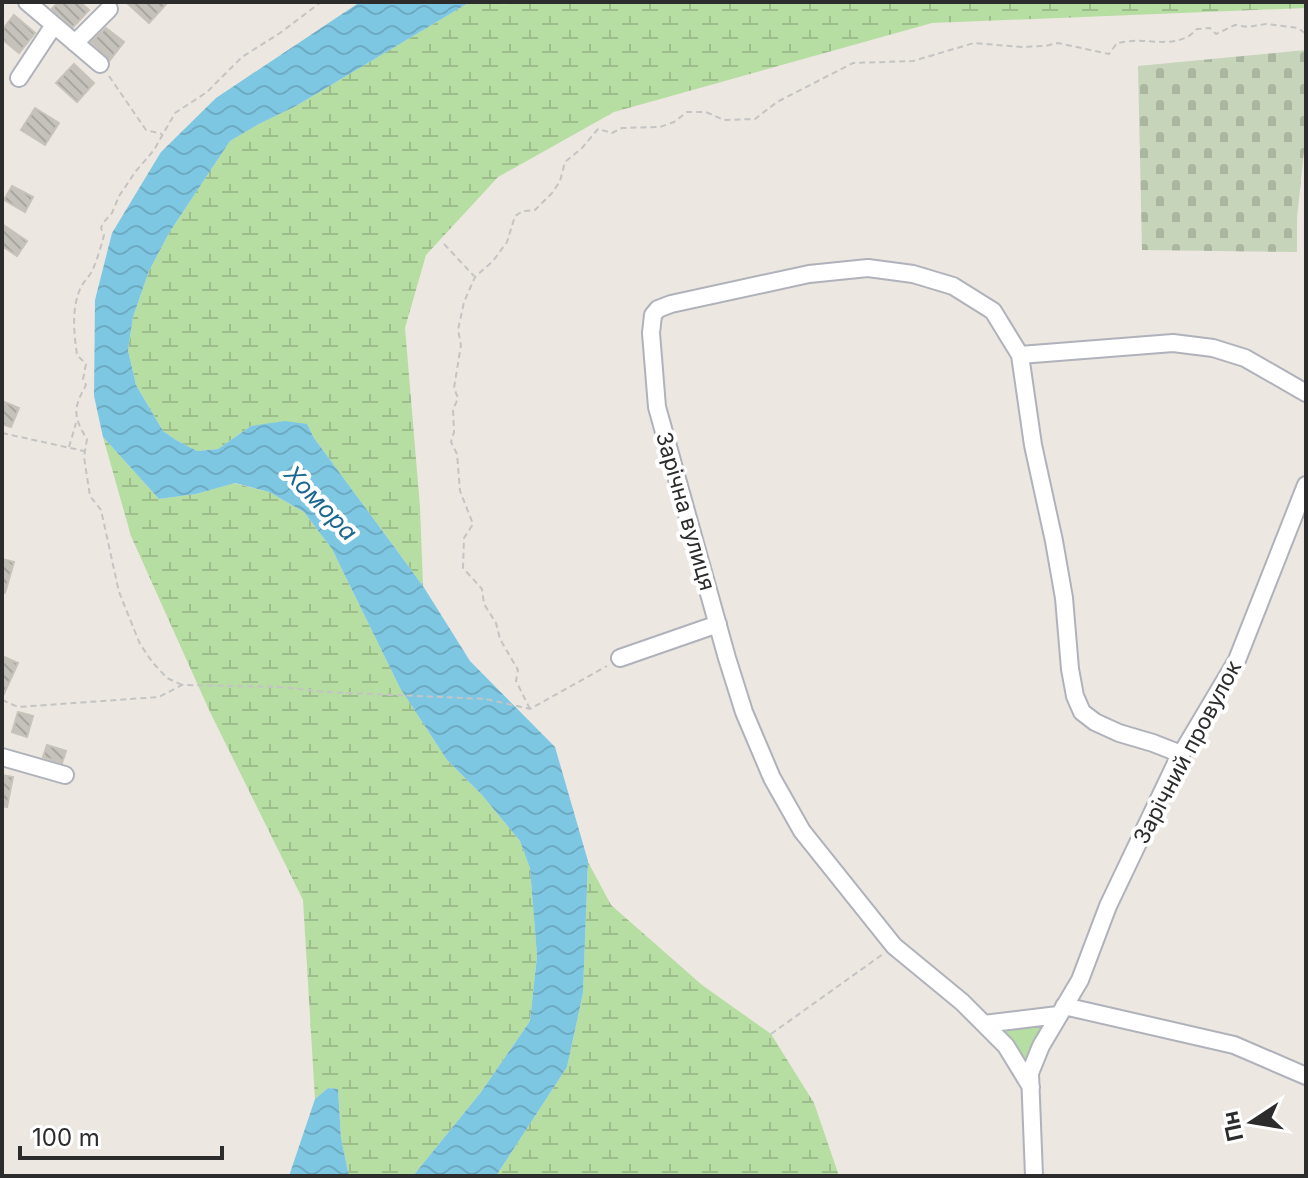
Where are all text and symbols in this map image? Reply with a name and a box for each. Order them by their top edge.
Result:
street label: Зарічна вулиця [651,429,721,593]
water label: Хомора [278,459,364,546]
street label: Зарічний провулок [1128,656,1246,848]
north arrow [1212,1082,1292,1162]
text: Пн [1217,1109,1248,1144]
scale bar [20,1110,222,1160]
text: 100 m [32,1123,100,1152]

